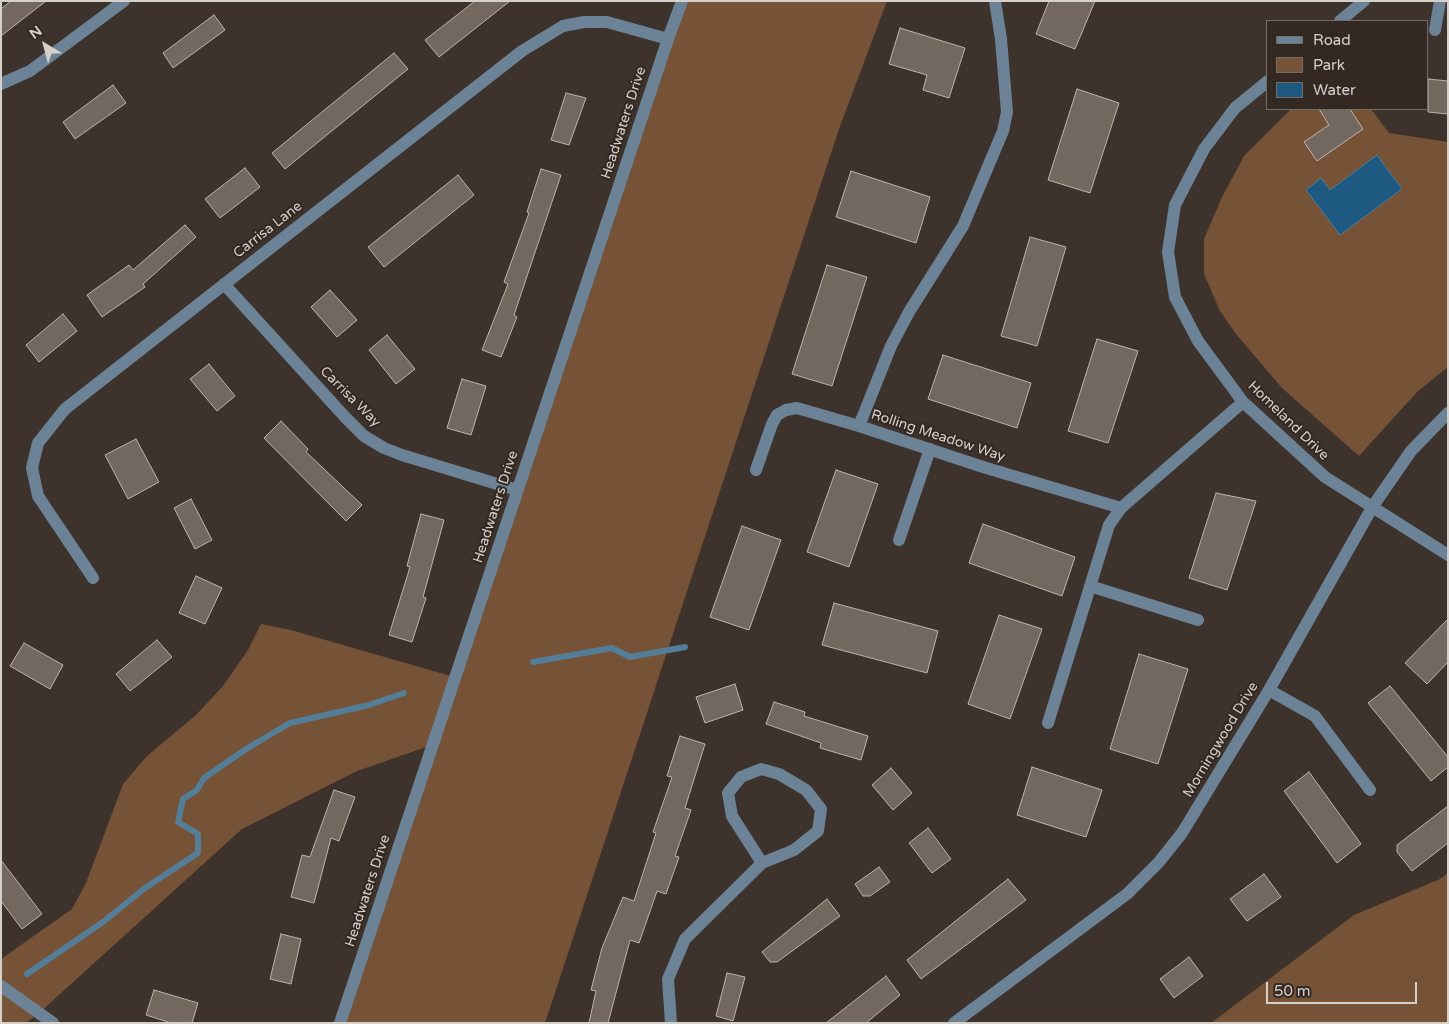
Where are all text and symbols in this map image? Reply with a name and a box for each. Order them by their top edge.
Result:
north arrow [20,20,70,70]
legend [1266,20,1429,110]
text: N [26,22,45,43]
text: Road [1313,31,1351,49]
text: Park [1313,56,1345,74]
street label: Headwaters Drive [598,65,650,181]
text: Water [1313,81,1356,99]
street label: Carrisa Lane [230,198,306,262]
street label: Carrisa Way [316,363,384,431]
street label: Homeland Drive [1244,378,1332,464]
street label: Rolling Meadow Way [869,406,1007,466]
street label: Headwaters Drive [470,449,522,565]
street label: Morningwood Drive [1180,679,1262,801]
street label: Headwaters Drive [342,833,394,949]
scale bar [1269,972,1420,1004]
text: 50 m [1274,982,1311,1000]

